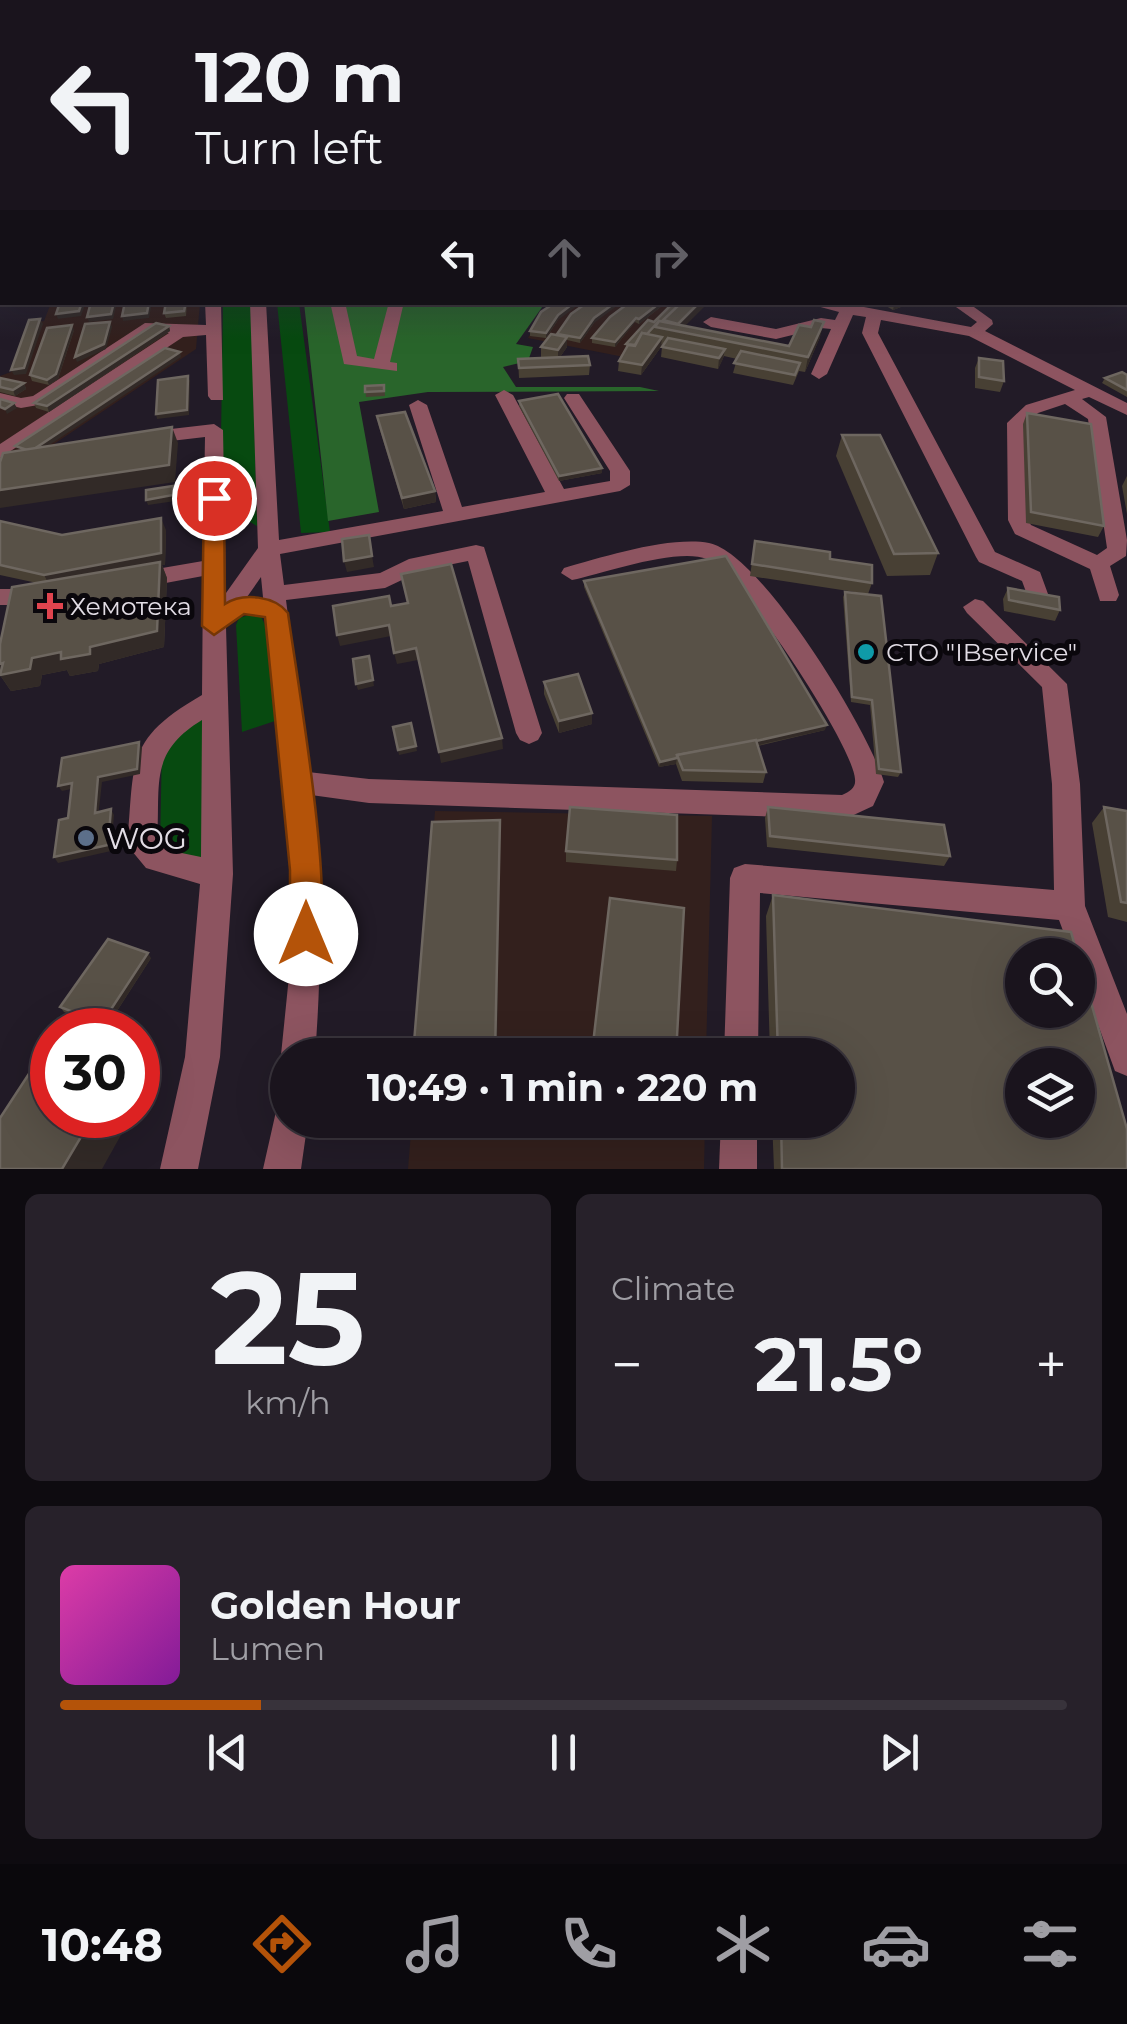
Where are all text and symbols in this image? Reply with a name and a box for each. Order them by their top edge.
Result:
text: 120 m [195,34,405,120]
icon: left [30,40,160,170]
text: Turn left [195,120,383,175]
icon: left [432,230,487,285]
icon: ahead [537,230,592,285]
icon: right [642,230,697,285]
pin [172,456,257,541]
icon: arrive [187,471,242,526]
place label: Хемотека [70,591,192,621]
marker: Хемотека [39,595,61,617]
place label: СТО "IBservice" [886,637,1077,667]
marker: СТО "IBservice" [855,641,877,663]
place label: WOG [106,820,187,857]
marker: WOG [75,827,97,849]
position arrow [254,882,358,986]
map controls [1005,938,1095,1138]
button: search [1005,938,1095,1028]
speed limit sign: 30 [30,1008,160,1138]
button: layers [1005,1048,1095,1138]
text: 10:49 · 1 min · 220 m [367,1064,758,1111]
text: 25 [211,1238,365,1397]
text: Climate [611,1269,735,1308]
text: 21.5° [755,1318,923,1410]
text: − [611,1331,643,1398]
text: + [1035,1331,1067,1398]
text: km/h [245,1383,331,1422]
text: Golden Hour [210,1582,461,1629]
text: Lumen [210,1629,325,1668]
icon: previous [200,1725,255,1780]
icon: pause [536,1725,591,1780]
icon: next [872,1725,927,1780]
icon: directions [247,1909,317,1979]
icon: music [400,1909,470,1979]
icon: phone [554,1909,624,1979]
icon: climate [708,1909,778,1979]
icon: car [861,1909,931,1979]
icon: filters [1015,1909,1085,1979]
text: 10:48 [42,1917,163,1972]

